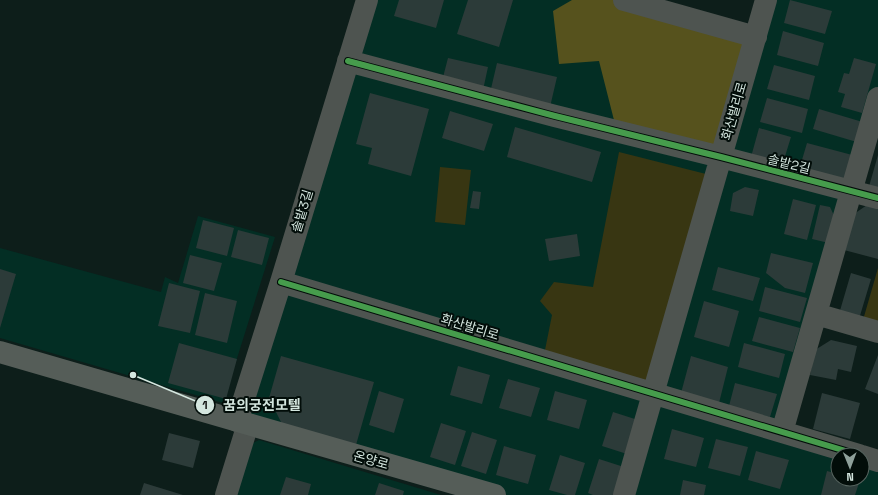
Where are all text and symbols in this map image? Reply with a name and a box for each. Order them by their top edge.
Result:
street label: 화산발리로 [718,80,750,142]
street label: 솔밭2길 [766,150,812,178]
street label: 솔밭3길 [287,188,317,234]
street label: 화산발리로 [439,310,501,344]
callout: 꿈의궁전모텔 [195,392,309,418]
text: 꿈의궁전모텔 [223,396,301,414]
text: 1 [202,397,208,413]
street label: 온양로 [351,447,391,473]
north arrow [830,447,870,487]
text: N [846,470,854,484]

